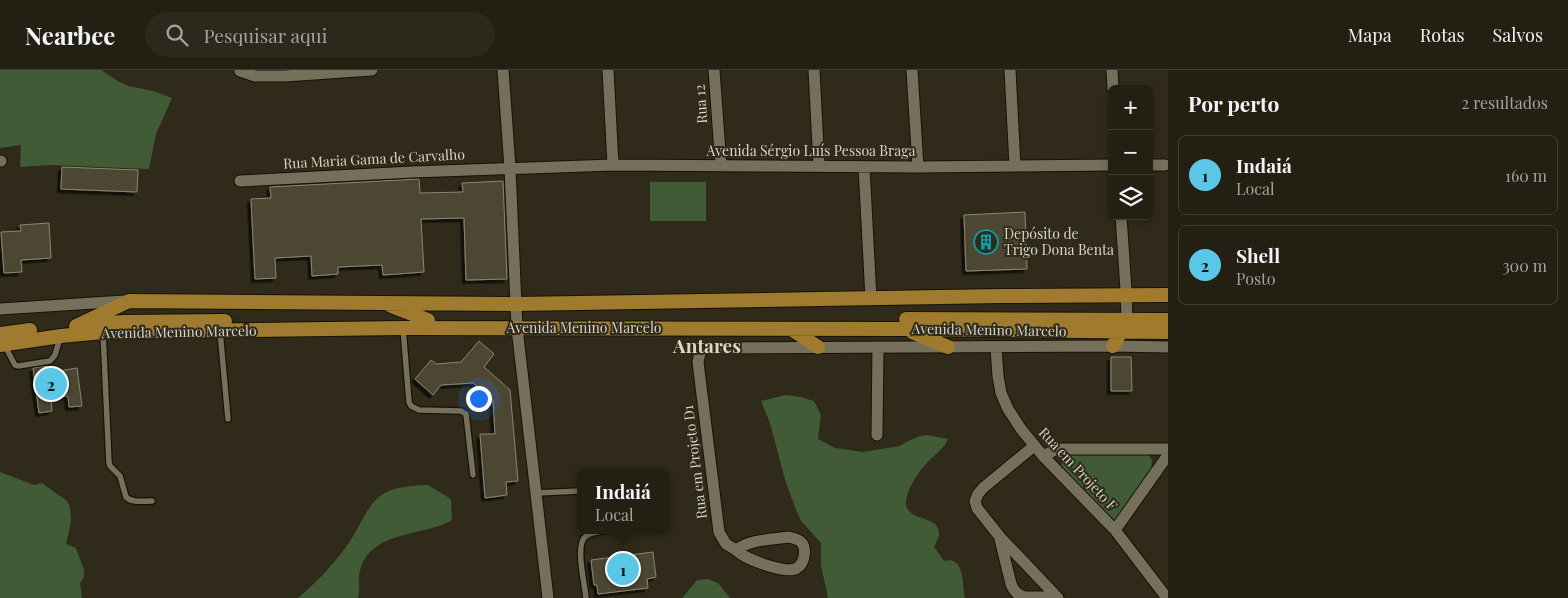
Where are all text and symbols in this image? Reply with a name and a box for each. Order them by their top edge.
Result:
search box [145,12,495,57]
text: Nearbee [25,19,115,51]
icon: search [163,21,191,49]
text: Pesquisar aqui [203,22,327,48]
text: Mapa [1348,23,1392,47]
text: Rotas [1420,23,1465,47]
text: Salvos [1493,23,1543,47]
street label: Rua 12 [690,83,711,124]
map controls [1108,85,1153,220]
button: + [1108,85,1153,130]
text: Por perto [1188,89,1279,117]
text: 2 resultados [1462,92,1548,113]
button: − [1108,130,1153,175]
street label: Avenida Sérgio Luís Pessoa Braga [706,141,915,160]
street label: Rua Maria Gama de Carvalho [283,144,466,173]
text: Indaiá [1236,152,1292,178]
text: 1 [1202,165,1208,186]
text: 160 m [1505,165,1547,186]
button: layers [1108,175,1153,220]
text: Local [1236,178,1275,199]
place label: Depósito de Trigo Dona Benta [1004,224,1114,259]
building icon: Depósito de Trigo Dona Benta [973,229,999,255]
text: Shell [1236,242,1280,268]
text: 2 [1201,255,1209,276]
text: 300 m [1502,255,1547,276]
text: Posto [1236,268,1276,289]
street label: Avenida Menino Marcelo [506,318,662,337]
street label: Avenida Menino Marcelo [910,319,1067,340]
street label: Avenida Menino Marcelo [100,321,257,342]
district label: Antares [672,332,741,358]
pin: 2 [35,365,67,403]
your location [466,386,492,412]
street label: Rua em Projeto D1 [678,404,711,520]
street label: Rua em Projeto F [1035,423,1122,514]
popup [577,469,669,534]
text: Indaiá [595,478,651,504]
text: Local [595,504,634,525]
pin: 1 [607,550,639,588]

